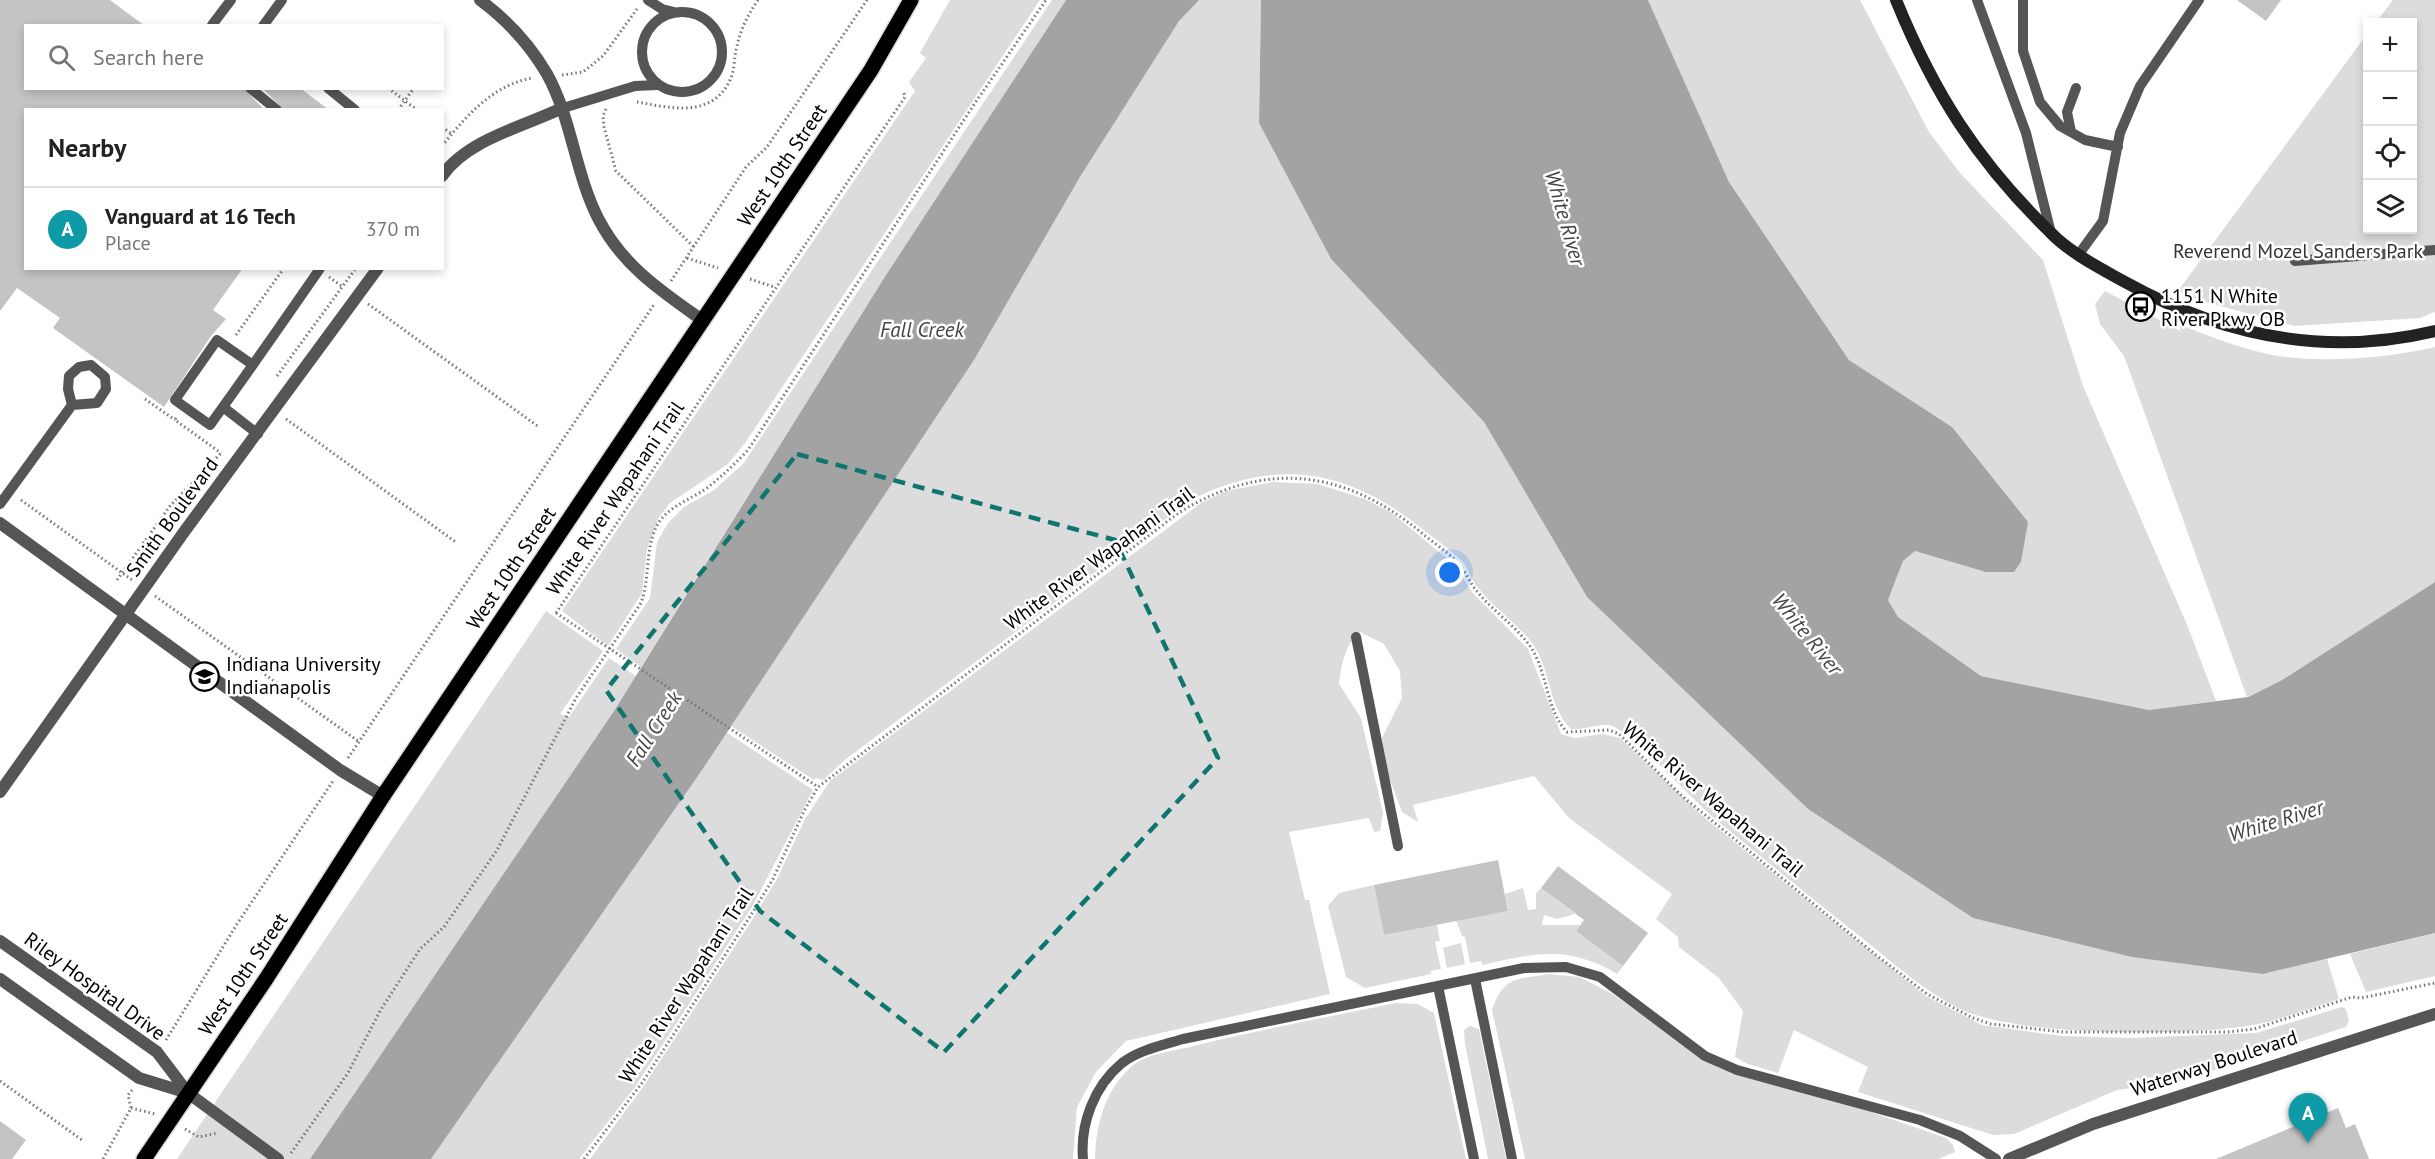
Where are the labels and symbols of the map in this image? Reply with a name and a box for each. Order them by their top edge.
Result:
street label: West 10th Street [731,99,833,231]
water label: White River [1539,167,1592,271]
park label: Reverend Mozel Sanders Park [2173,238,2423,264]
place label: 1151 N White River Pkwy OB [2161,283,2285,332]
bus stop icon: 1151 N White River Pkwy OB [2124,291,2156,323]
water label: Fall Creek [880,316,966,343]
street label: White River Wapahani Trail [540,396,690,600]
street label: Smith Boulevard [120,452,224,582]
street label: White River Wapahani Trail [999,480,1199,636]
street label: West 10th Street [460,502,562,634]
your location [1435,558,1464,587]
water label: White River [1766,587,1850,682]
place label: Indiana University Indianapolis [226,651,381,700]
school or university icon: Indiana University Indianapolis [189,660,221,692]
water label: Fall Creek [619,685,689,771]
street label: White River Wapahani Trail [1617,716,1809,883]
water label: White River [2225,793,2329,848]
street label: White River Wapahani Trail [613,882,759,1088]
street label: West 10th Street [192,908,294,1040]
street label: Riley Hospital Drive [19,926,171,1046]
street label: Waterway Boulevard [2127,1024,2301,1102]
pin: A [2288,1094,2328,1143]

